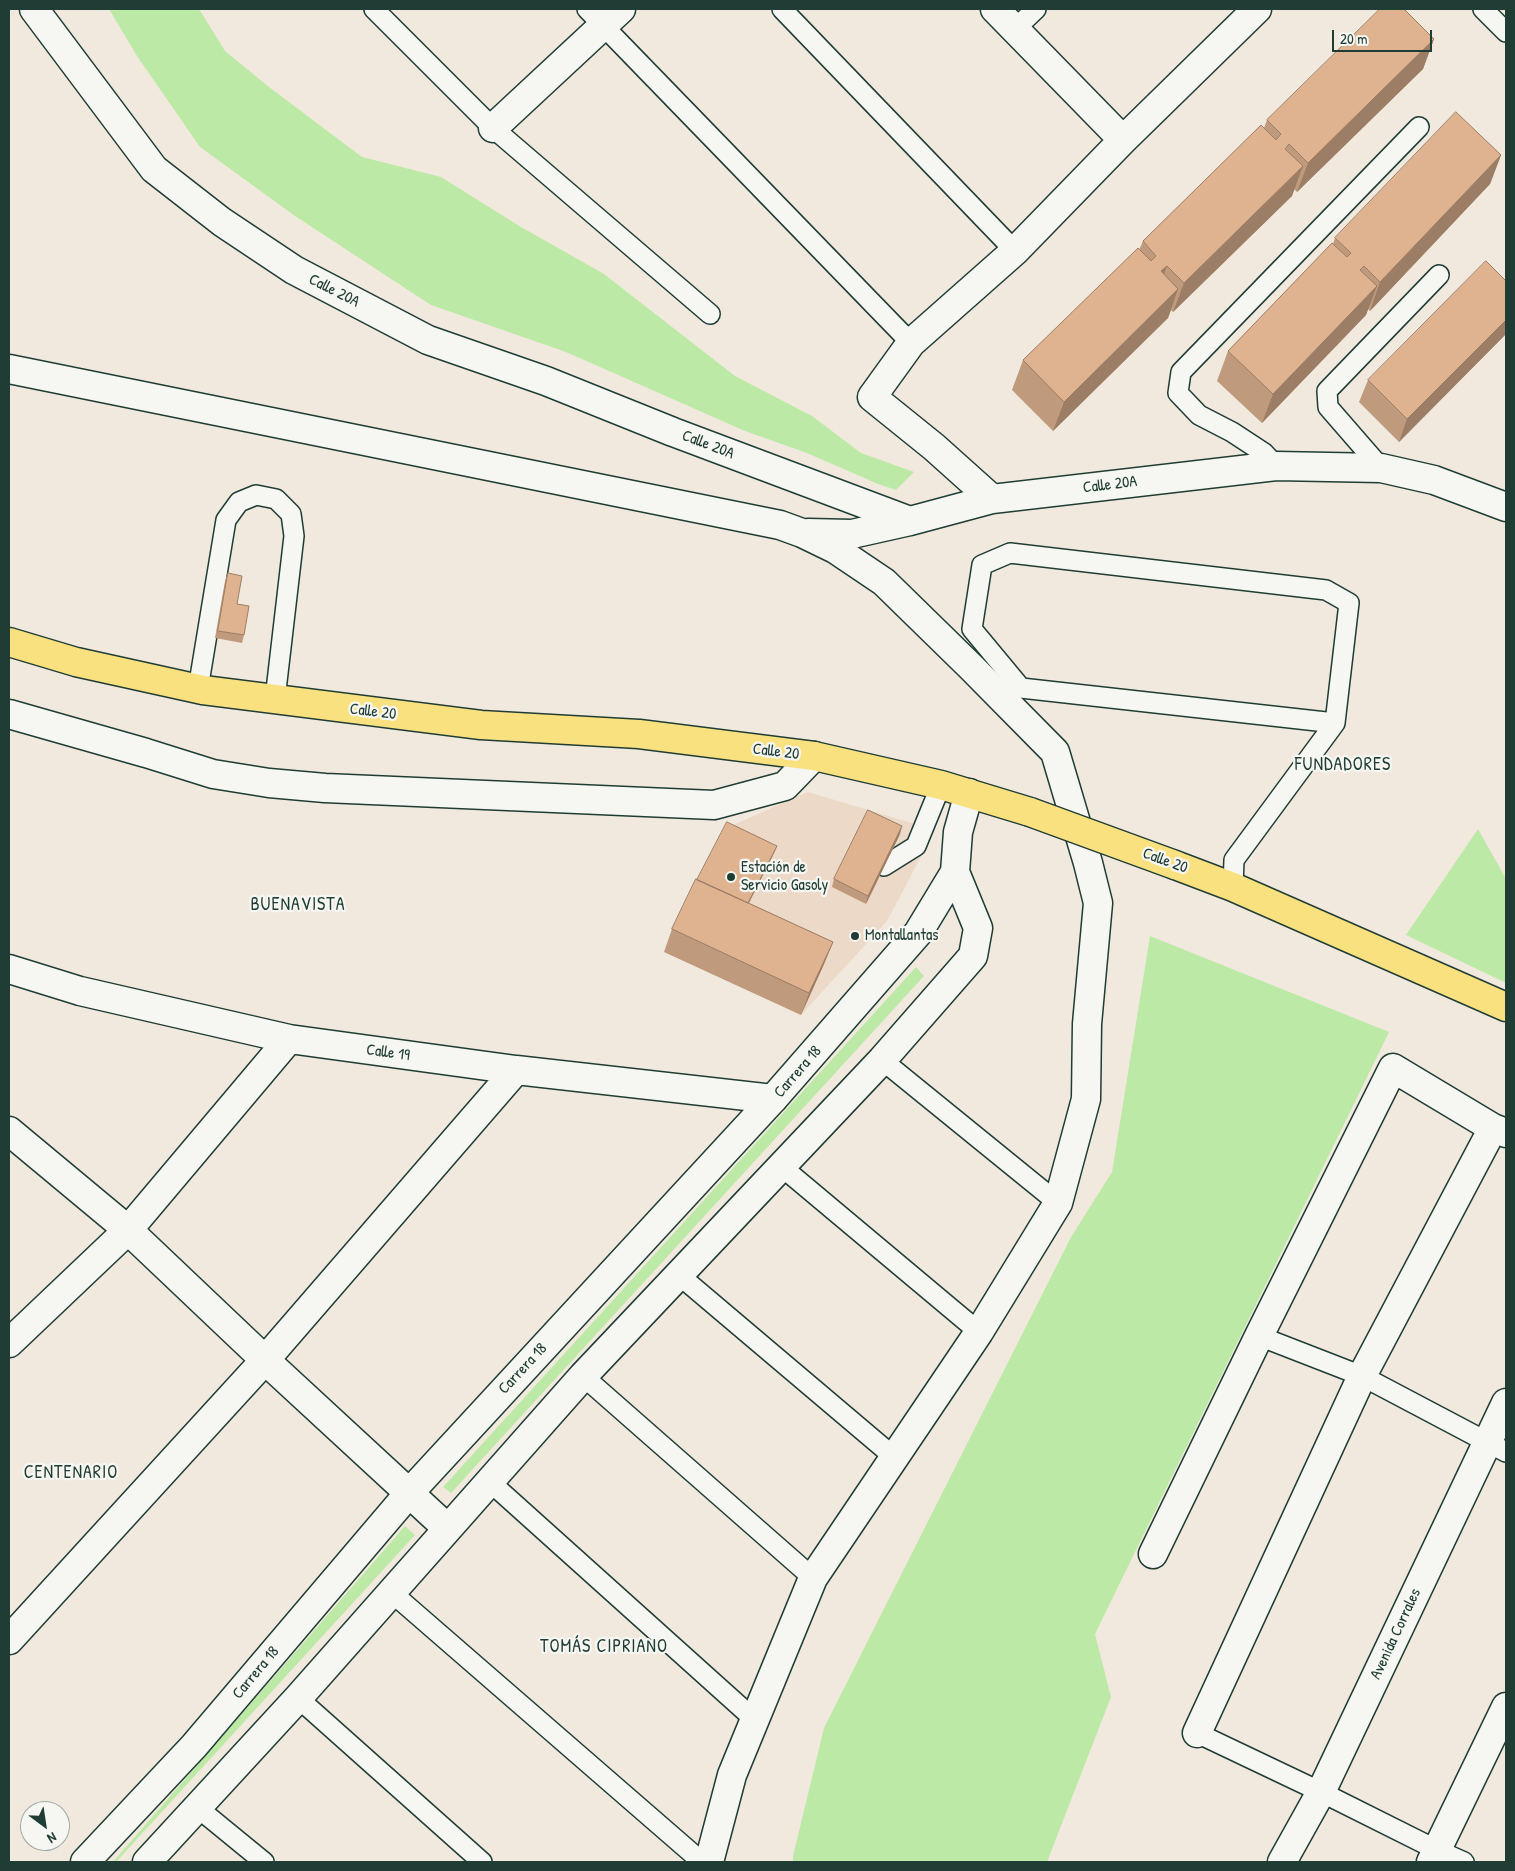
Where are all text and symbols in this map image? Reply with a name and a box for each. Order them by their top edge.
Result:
scale bar [1335,20,1435,52]
text: 20 m [1340,28,1367,49]
street label: Calle 20A [305,270,363,312]
street label: Calle 20A [679,426,737,464]
street label: Calle 20A [1082,472,1138,498]
street label: Calle 20 [349,700,397,724]
street label: Calle 20 [752,740,800,764]
district label: FUNDADORES [1293,754,1393,776]
street label: Calle 20 [1140,844,1190,878]
place label: Estación de Servicio Gasoly [741,858,828,896]
marker: Estación de Servicio Gasoly [725,871,737,883]
district label: BUENAVISTA [249,894,347,916]
place label: Montallantas [865,926,938,946]
marker: Montallantas [849,930,861,942]
street label: Calle 19 [365,1040,411,1066]
street label: Carrera 18 [770,1042,826,1102]
street label: Carrera 18 [495,1340,551,1398]
district label: CENTENARIO [22,1462,120,1484]
street label: Avenida Corrales [1367,1585,1425,1683]
district label: TOMÁS CIPRIANO [538,1636,670,1658]
street label: Carrera 18 [229,1643,283,1703]
north arrow [20,1801,70,1851]
text: N [44,1828,61,1848]

